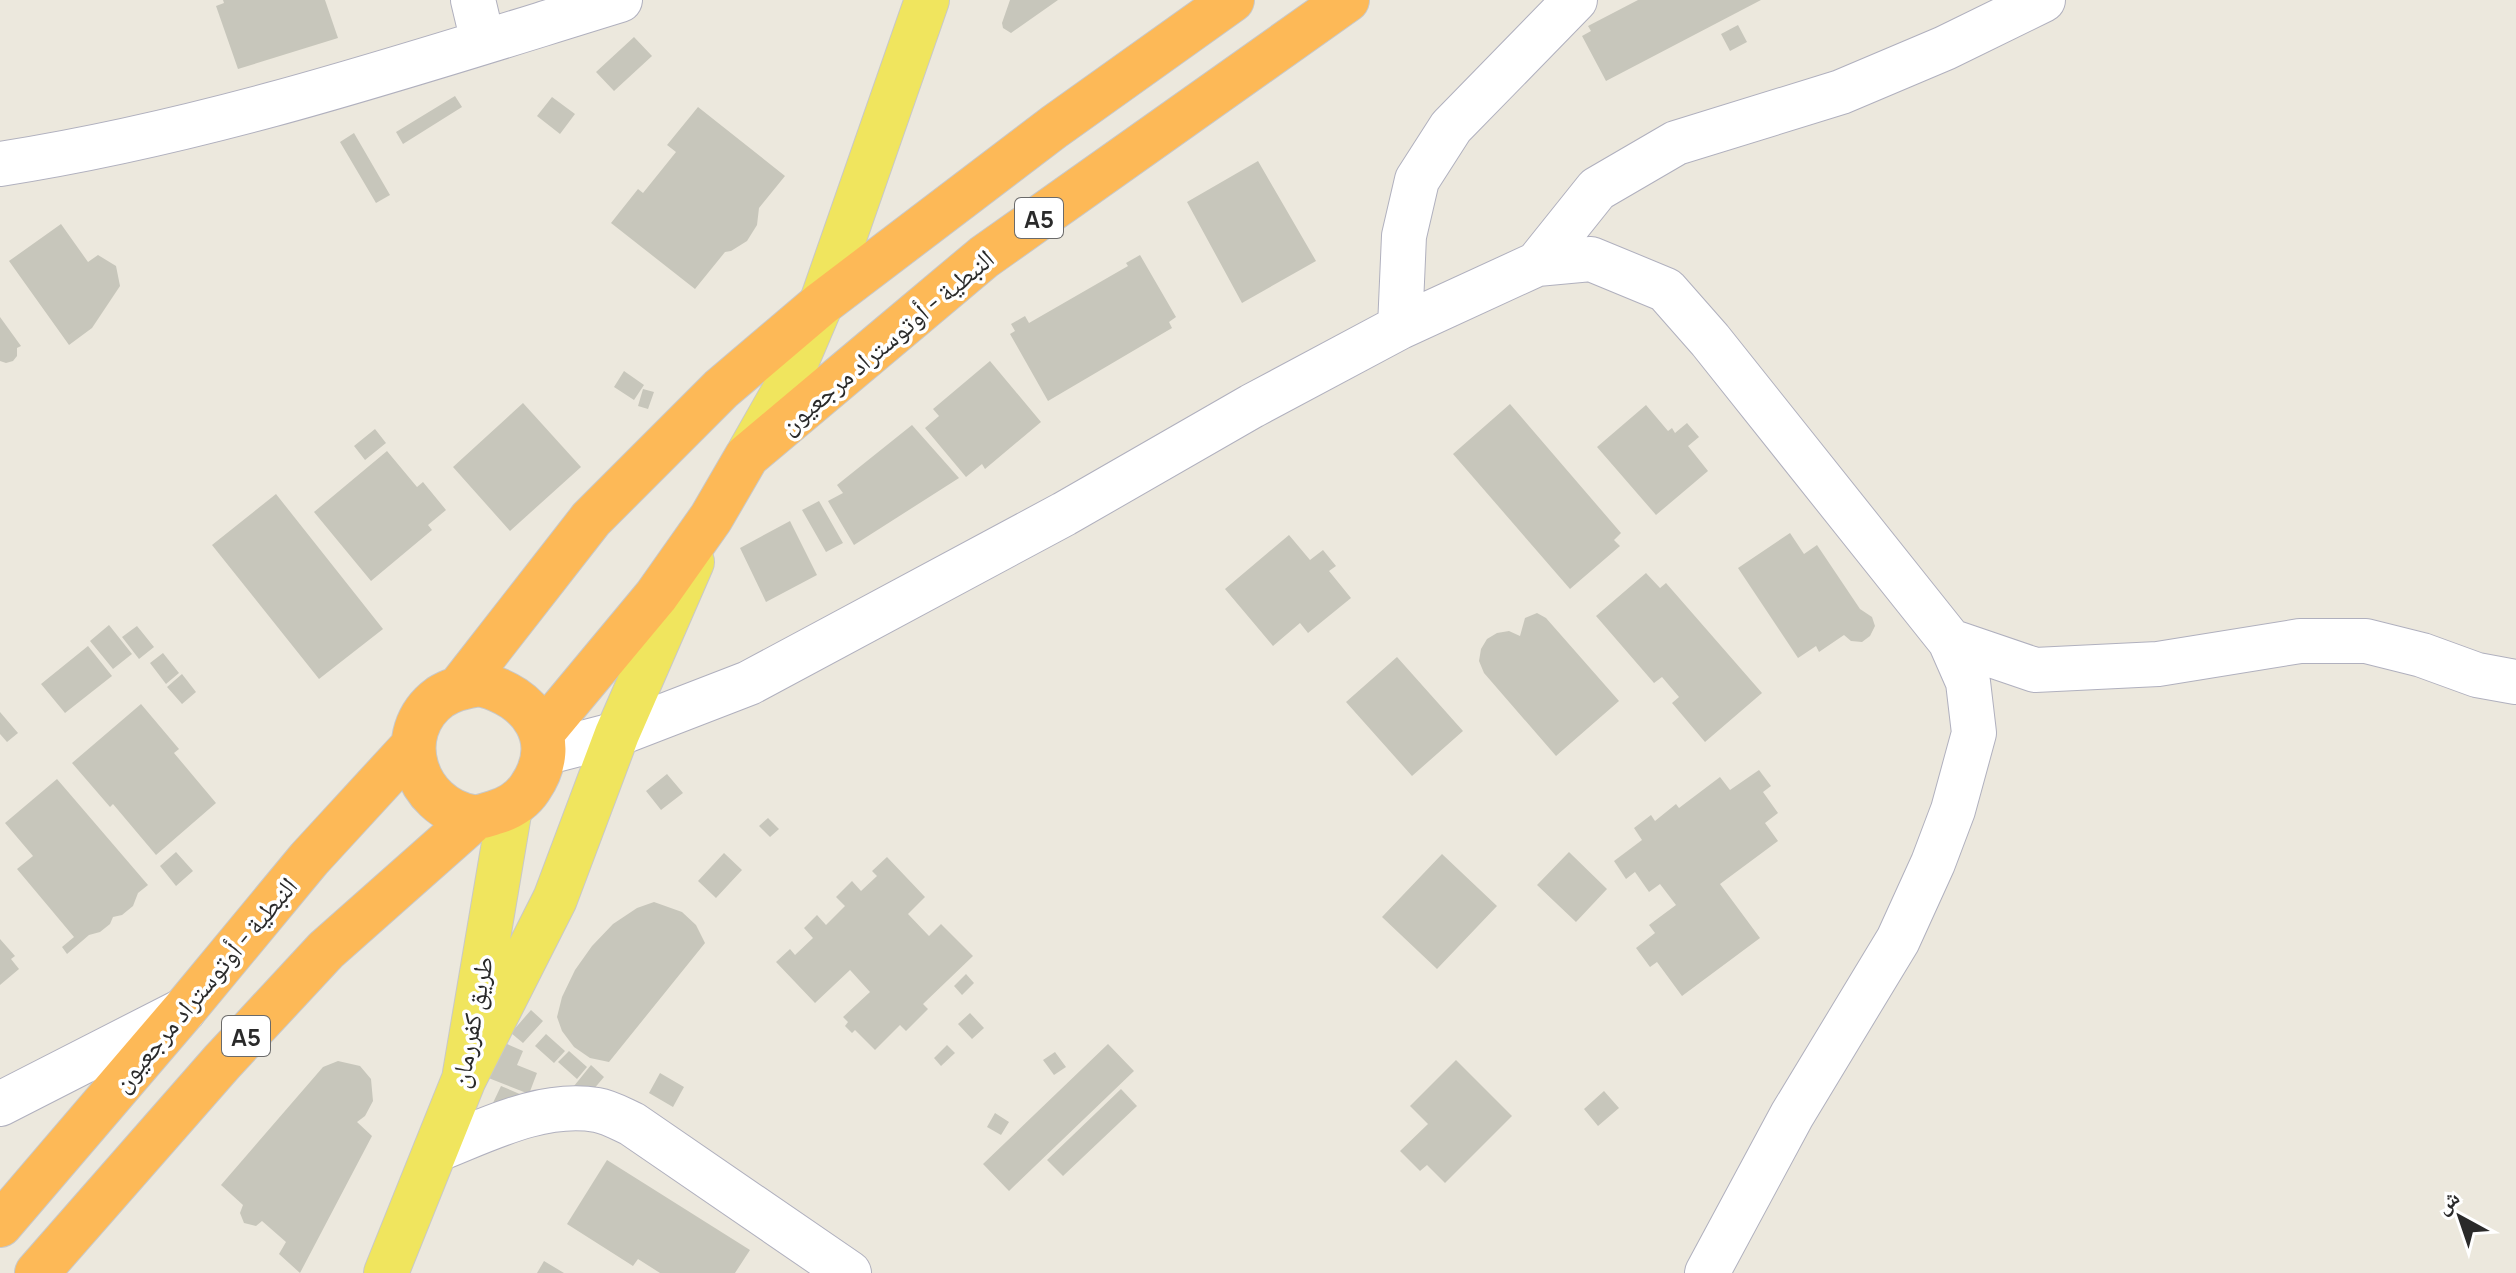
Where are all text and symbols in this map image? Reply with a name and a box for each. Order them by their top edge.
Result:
road number: A5 [1015,198,1063,238]
street label: النبطية - أوتوستراد مرجعيون [771,240,1001,442]
street label: النبطية - أوتوستراد مرجعيون [103,869,305,1099]
street label: طريق كفررمان [441,953,501,1091]
road number: A5 [222,1016,270,1056]
north arrow [2420,1177,2500,1257]
text: ش [2429,1183,2466,1221]

